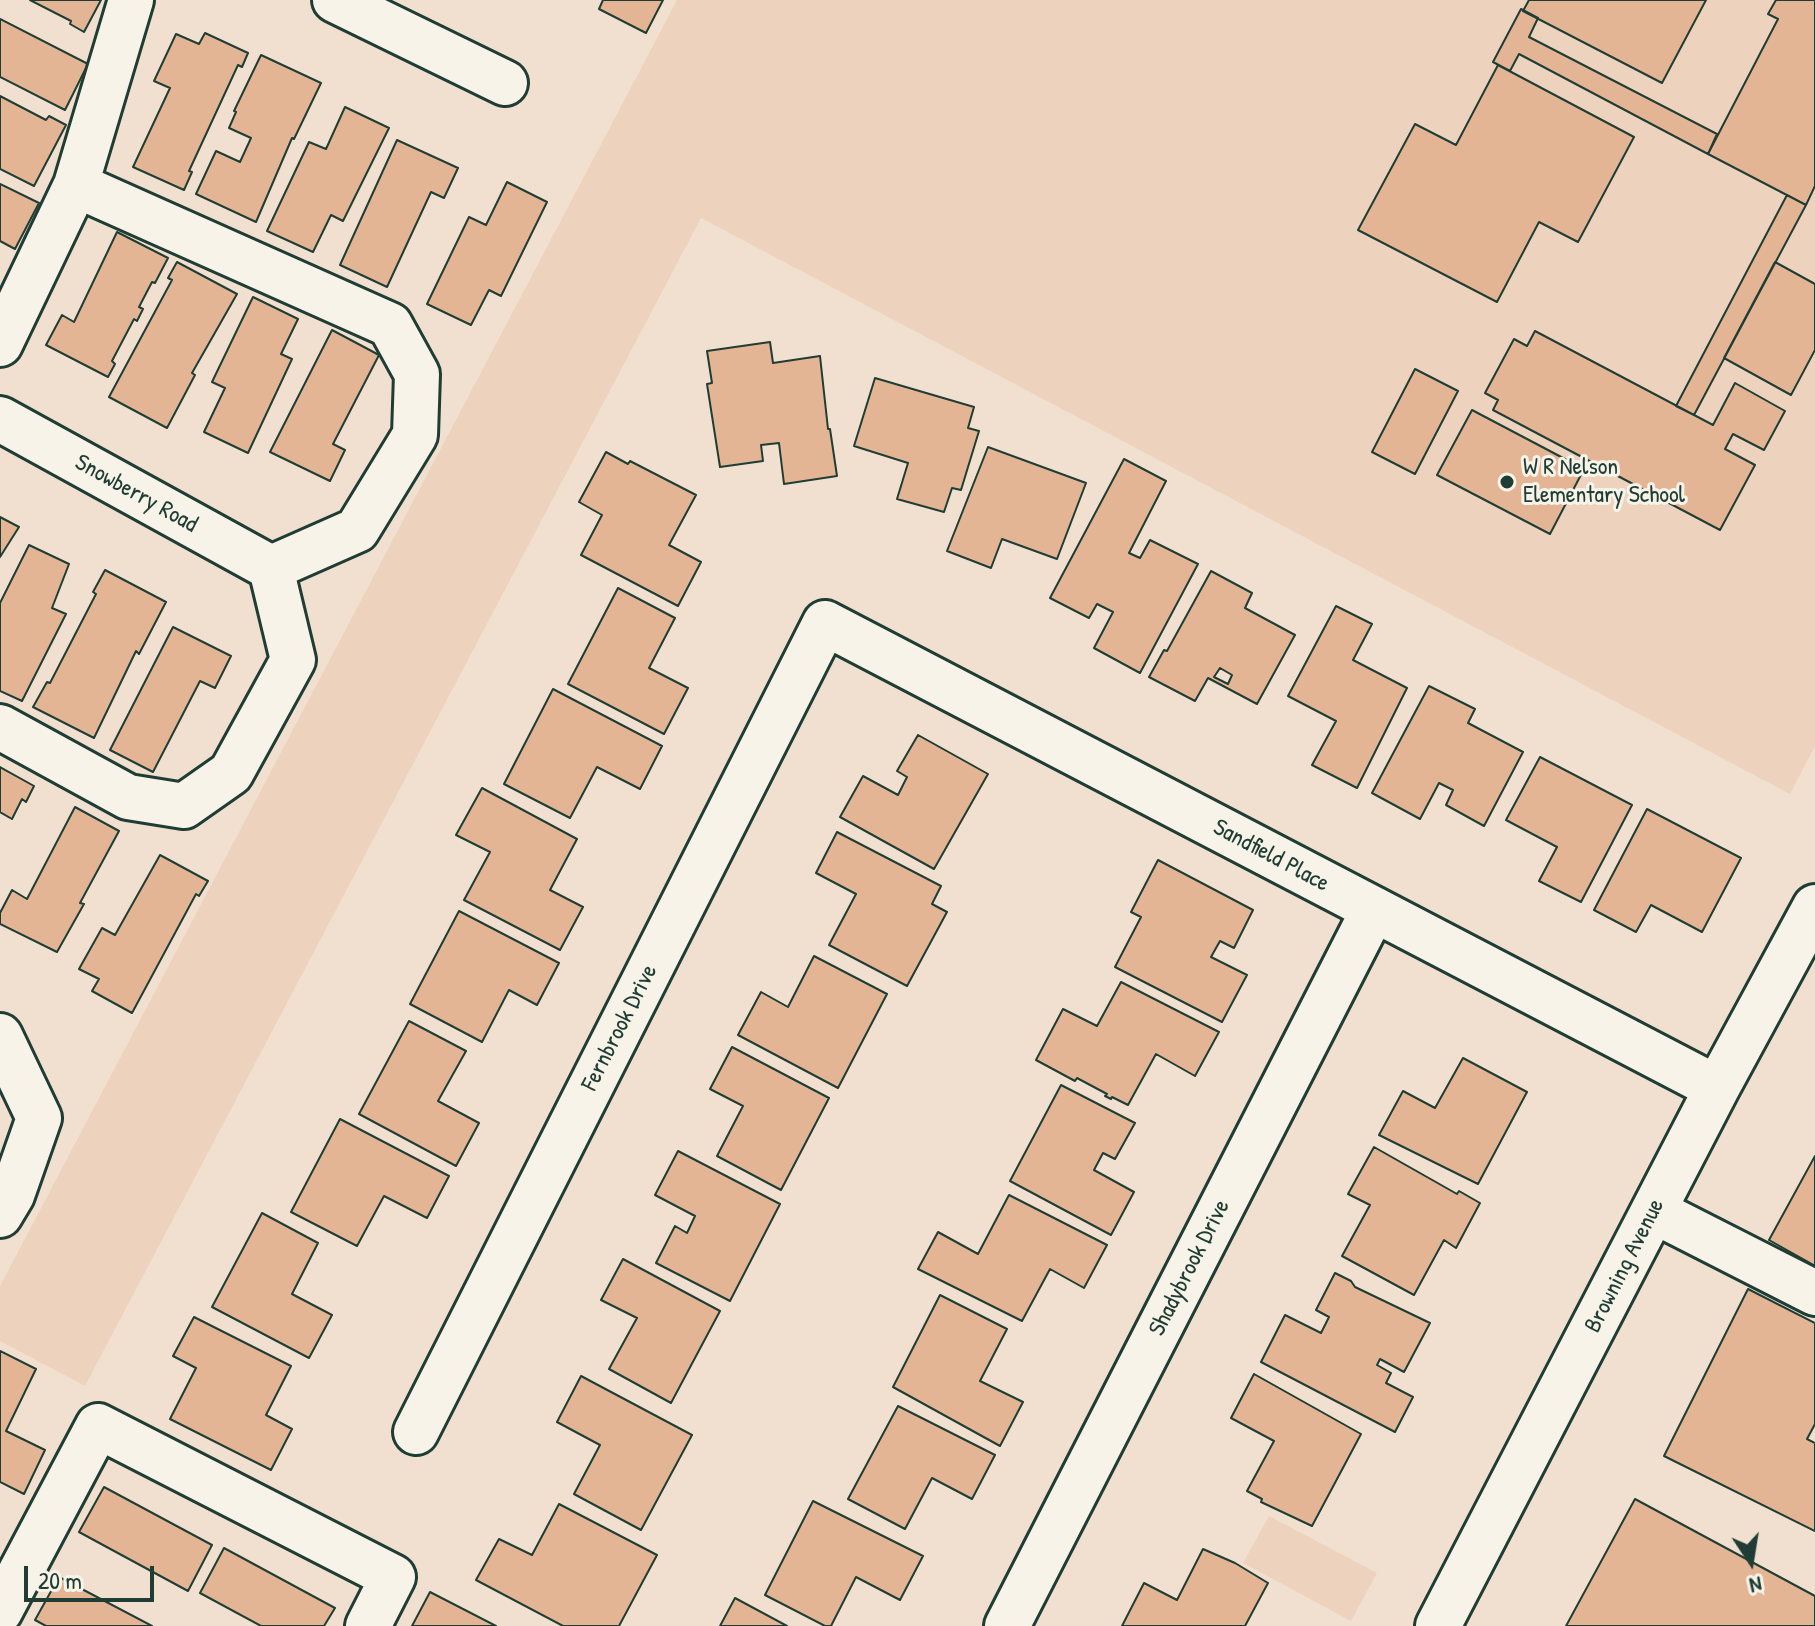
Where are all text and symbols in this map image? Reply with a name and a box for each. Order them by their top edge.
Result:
street label: Snowberry Road [70,449,202,539]
place label: W R Nelson Elementary School [1523,454,1685,510]
marker: W R Nelson Elementary School [1498,473,1516,491]
street label: Sandfield Place [1208,813,1334,899]
street label: Fernbrook Drive [576,960,664,1096]
street label: Browning Avenue [1579,1194,1671,1338]
street label: Shadybrook Drive [1143,1195,1237,1341]
north arrow [1711,1522,1791,1602]
scale bar [28,1550,158,1600]
text: 20 m [38,1564,82,1596]
text: N [1747,1570,1765,1601]

